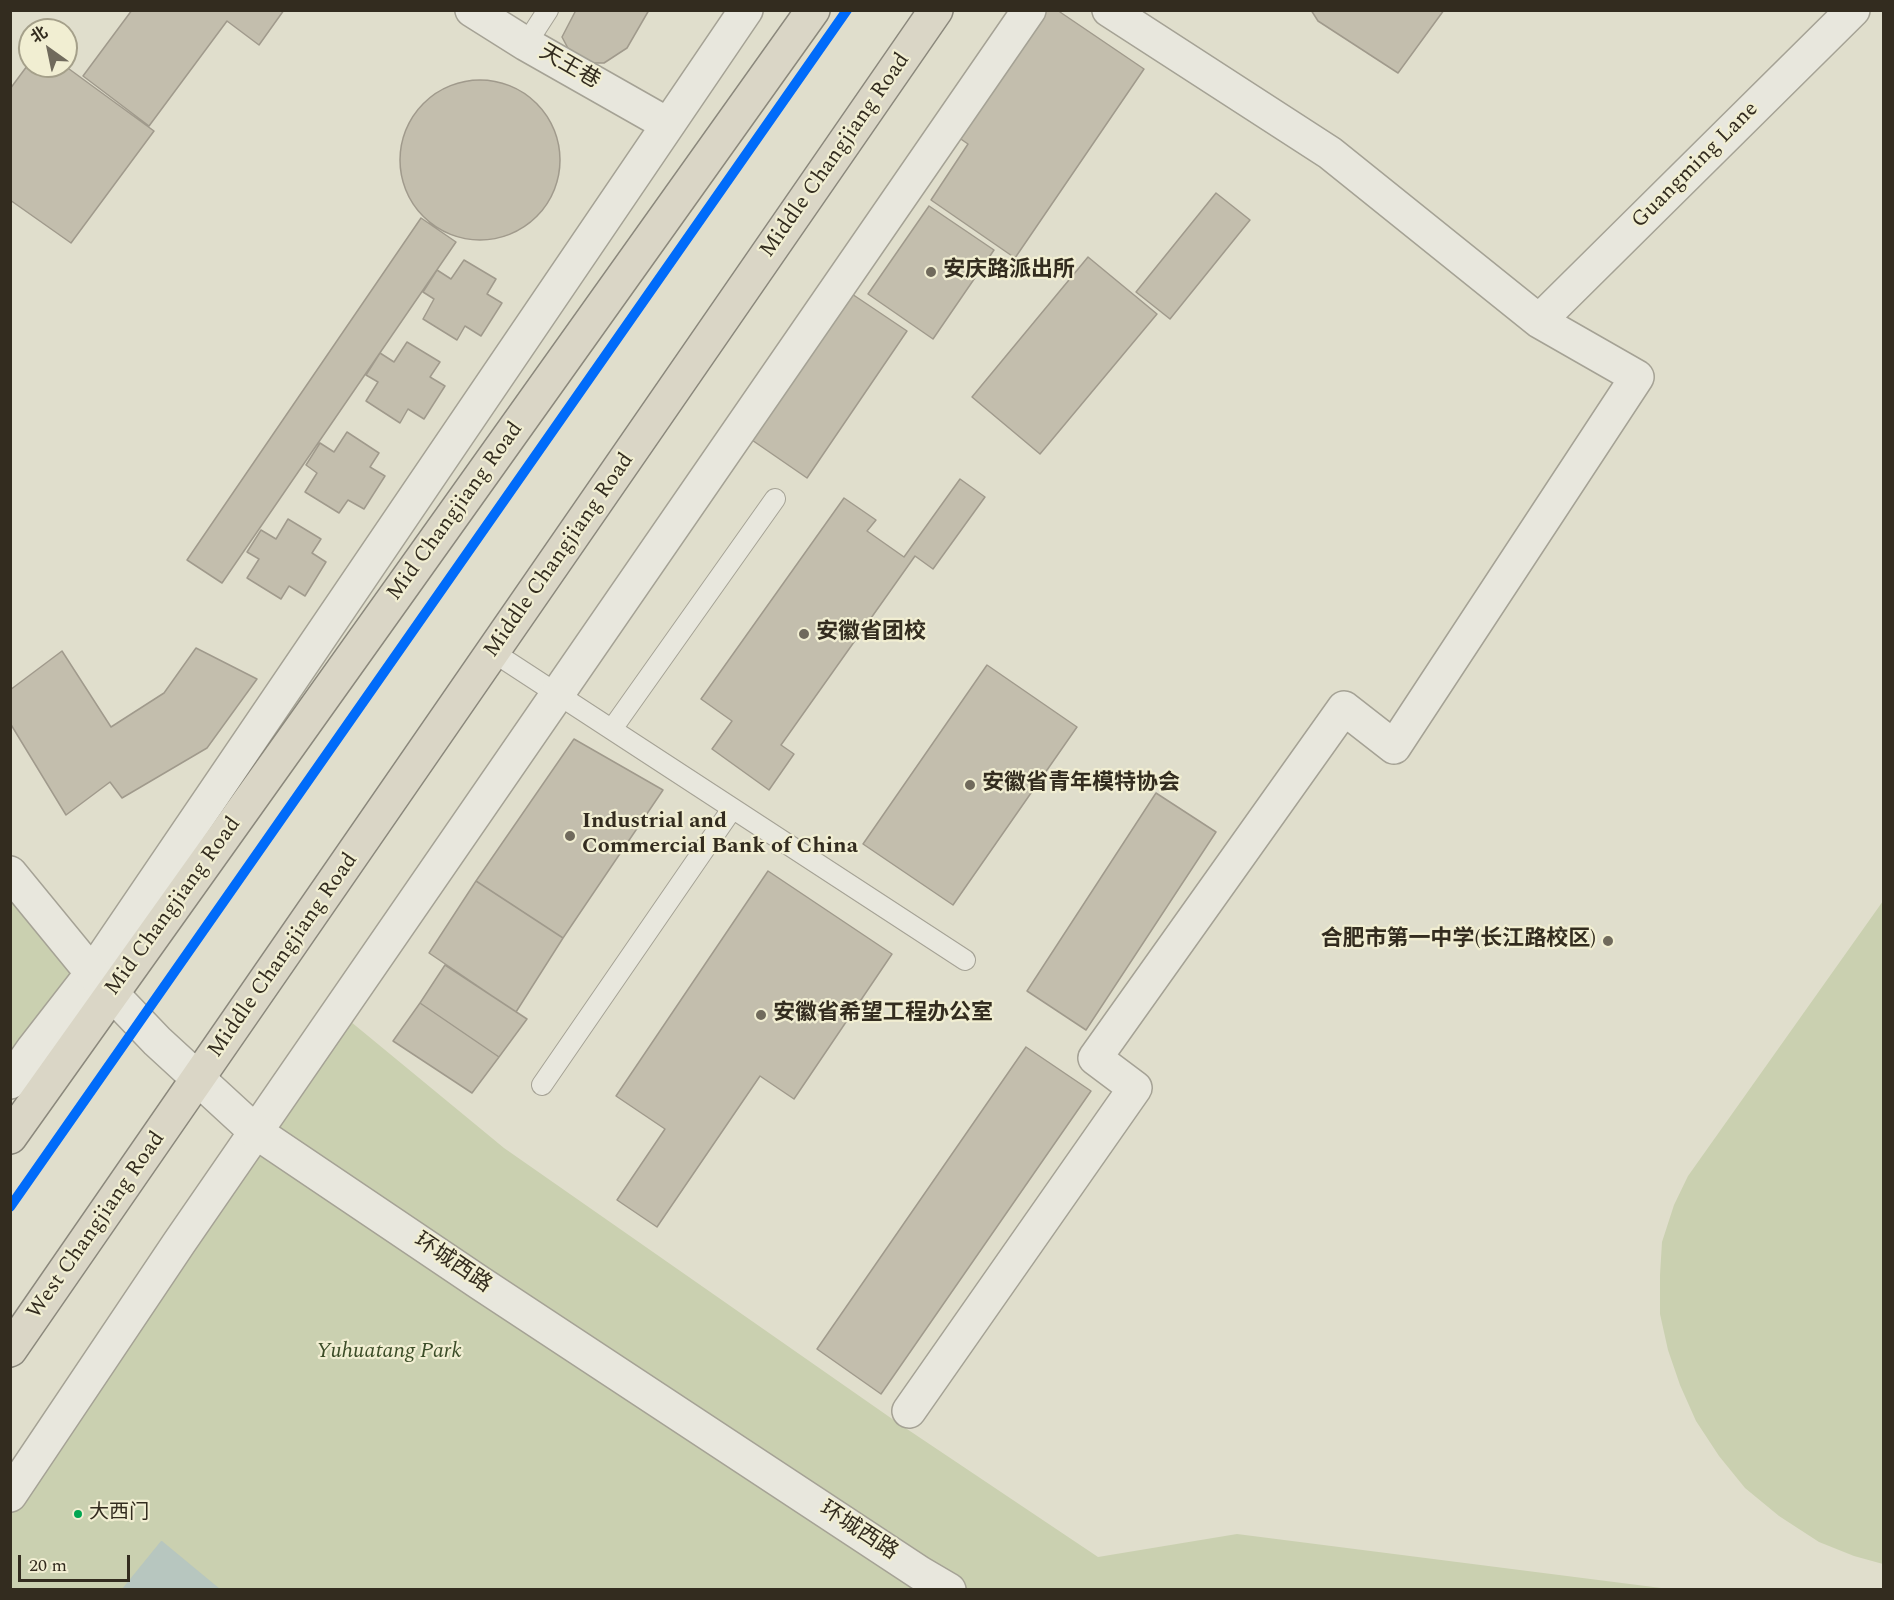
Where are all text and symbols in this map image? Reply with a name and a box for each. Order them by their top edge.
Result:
north arrow [18,18,78,78]
text: 北 [26,20,53,49]
street label: 天王巷 [534,40,604,96]
street label: Middle Changjiang Road [755,49,917,263]
street label: Guangming Lane [1627,97,1765,235]
place label: 安庆路派出所 [943,259,1075,285]
marker: 安庆路派出所 [924,265,938,279]
street label: Mid Changjiang Road [382,418,530,606]
street label: Middle Changjiang Road [479,449,641,663]
place label: 安徽省团校 [816,621,926,647]
marker: 安徽省团校 [797,627,811,641]
place label: 安徽省青年模特协会 [982,772,1180,798]
marker: 安徽省青年模特协会 [963,778,977,792]
place label: Industrial and Commercial Bank of China [582,810,858,861]
street label: Mid Changjiang Road [100,813,248,1001]
marker: Industrial and Commercial Bank of China [563,829,577,843]
street label: Middle Changjiang Road [203,849,365,1063]
place label: 合肥市第一中学(长江路校区) [1320,928,1596,954]
marker: 合肥市第一中学(长江路校区) [1601,934,1615,948]
place label: 安徽省希望工程办公室 [773,1002,993,1028]
marker: 安徽省希望工程办公室 [754,1008,768,1022]
street label: West Changjiang Road [22,1127,172,1325]
street label: 环城西路 [408,1228,496,1300]
park label: Yuhuatang Park [316,1340,462,1366]
street label: 环城西路 [814,1497,902,1567]
place label: 大西门 [89,1502,149,1526]
marker: 大西门 [72,1508,84,1520]
scale bar [21,1543,134,1581]
text: 20 m [29,1552,67,1579]

